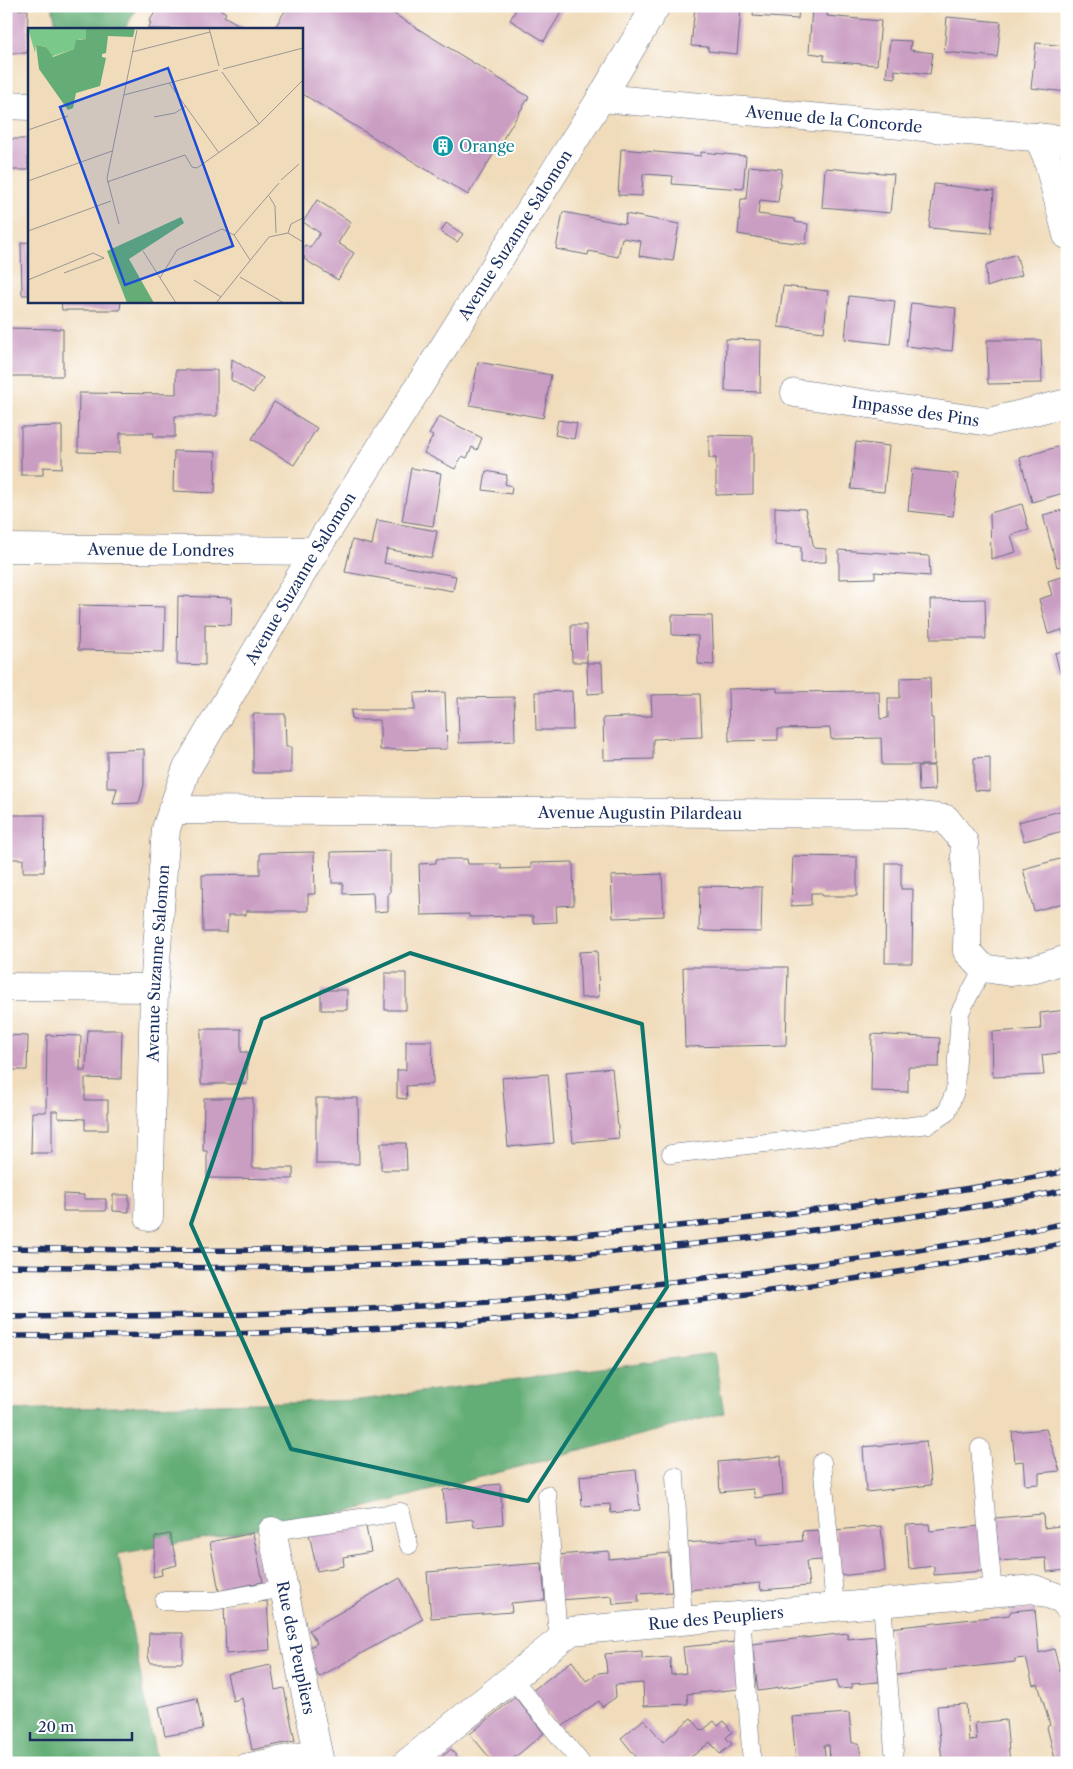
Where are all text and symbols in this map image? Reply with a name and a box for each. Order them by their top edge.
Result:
inset map [28,28,302,302]
street label: Avenue de la Concorde [744,101,923,137]
building icon: Orange [431,134,455,158]
place label: Orange [459,136,515,156]
street label: Avenue Suzanne Salomon [453,146,576,325]
street label: Impasse des Pins [850,392,981,430]
street label: Avenue Suzanne Salomon [240,488,360,669]
street label: Avenue de Londres [87,539,234,560]
street label: Avenue Augustin Pilardeau [537,802,742,823]
street label: Avenue Suzanne Salomon [142,864,173,1063]
street label: Rue des Peupliers [273,1579,320,1716]
street label: Rue des Peupliers [647,1602,785,1634]
scale bar [30,1709,132,1741]
text: 20 m [38,1717,74,1736]

